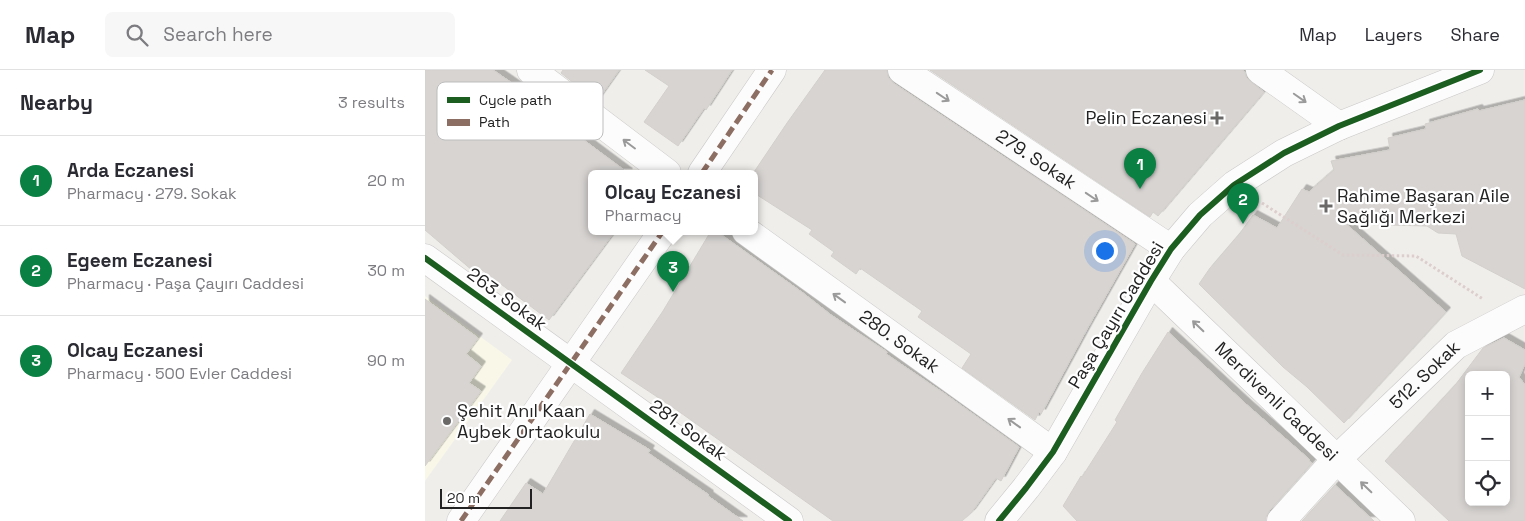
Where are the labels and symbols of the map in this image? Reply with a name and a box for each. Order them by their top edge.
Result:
legend [437,82,603,140]
text: Cycle path [479,91,552,109]
one-way arrow [935,92,949,102]
one-way arrow [1292,93,1306,103]
place label: Pelin Eczanesi [1086,106,1207,129]
marker: Pelin Eczanesi [1211,112,1223,124]
text: Path [479,113,510,131]
street label: 279. Sokak [992,124,1081,194]
one-way arrow [622,139,636,149]
pin: 1 [1124,148,1156,189]
pin: 2 [1227,183,1259,224]
place label: Rahime Başaran Aile Sağlığı Merkezi [1337,184,1510,228]
one-way arrow [1085,192,1099,202]
marker: Rahime Başaran Aile Sağlığı Merkezi [1319,199,1333,213]
street label: Paşa Çayırı Caddesi [1063,237,1169,393]
your location [1092,238,1118,264]
pin: 3 [657,251,689,292]
street label: 263. Sokak [463,262,552,335]
one-way arrow [832,293,846,303]
street label: 280. Sokak [855,304,945,378]
one-way arrow [1192,320,1205,332]
street label: 512. Sokak [1384,335,1465,414]
street label: Merdivenli Caddesi [1210,337,1344,466]
street label: 281. Sokak [645,394,732,465]
place label: Şehit Anıl Kaan Aybek Ortaokulu [457,399,600,443]
marker: Şehit Anıl Kaan Aybek Ortaokulu [441,415,453,427]
one-way arrow [1007,418,1021,428]
one-way arrow [1360,481,1372,493]
scale bar [440,486,533,509]

